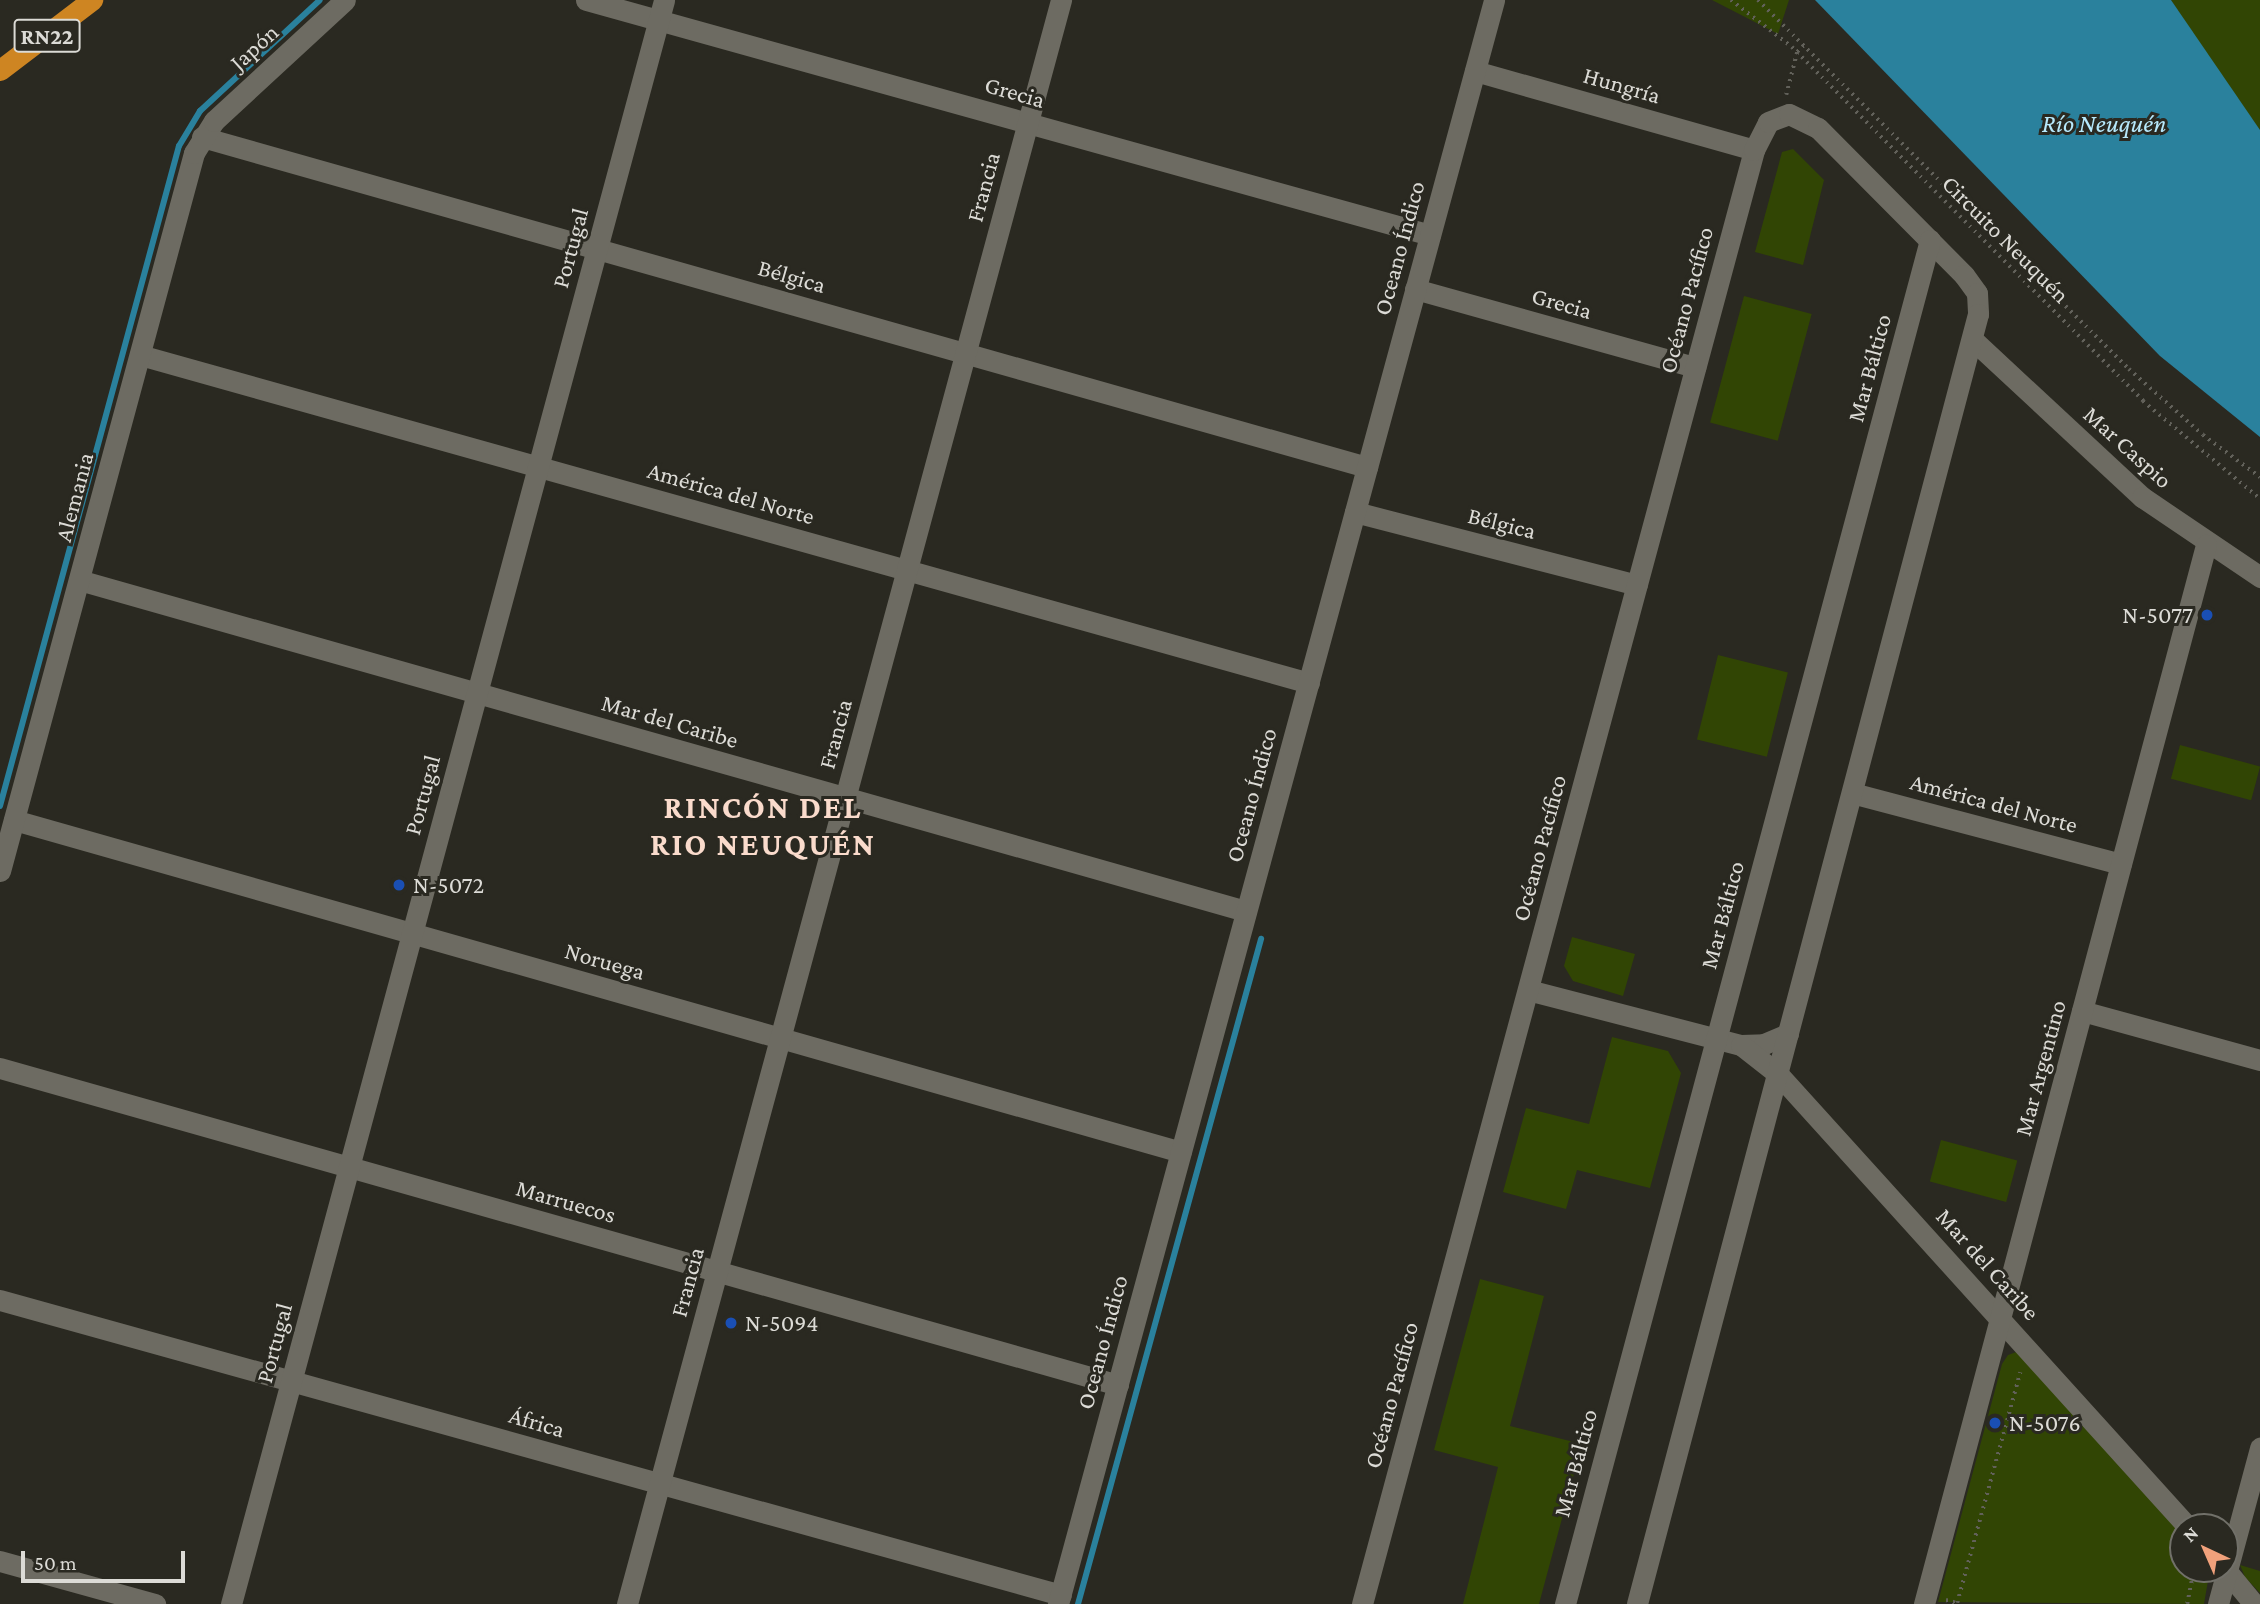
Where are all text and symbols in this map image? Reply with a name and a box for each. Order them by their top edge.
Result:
road number: RN22 [12,17,82,56]
street label: Japón [224,18,284,76]
street label: Hungría [1580,60,1664,110]
street label: Grecia [982,70,1048,114]
water label: Río Neuquén [2042,108,2166,140]
street label: Francia [960,149,1006,225]
street label: Circuito Neuquén [1936,169,2076,309]
street label: Oceano Índico [1367,178,1431,318]
street label: Portugal [546,205,594,291]
street label: Océano Pacífico [1653,224,1719,376]
street label: Bélgica [755,253,829,299]
street label: Grecia [1529,281,1595,325]
street label: Mar Báltico [1841,311,1897,425]
street label: Mar Caspio [2078,400,2178,494]
street label: Alemania [48,449,100,545]
street label: América del Norte [644,455,818,531]
street label: Bélgica [1465,501,1539,545]
place label: N-5077 [2122,601,2193,629]
marker: N-5077 [2199,607,2215,623]
street label: Mar del Caribe [598,688,742,754]
street label: Francia [812,696,858,772]
street label: Oceano Índico [1219,725,1283,865]
street label: Portugal [398,752,446,838]
street label: América del Norte [1907,767,2081,839]
street label: Océano Pacífico [1506,772,1572,924]
district label: RINCÓN DEL RIO NEUQUÉN [651,789,875,864]
street label: Mar Báltico [1694,858,1750,972]
place label: N-5072 [413,871,484,899]
marker: N-5072 [391,877,407,893]
street label: Noruega [562,936,648,986]
street label: Mar Argentino [2008,997,2072,1139]
street label: Marruecos [513,1173,619,1229]
street label: Mar del Caribe [1930,1202,2046,1326]
street label: Francia [664,1244,710,1320]
street label: Oceano Índico [1070,1272,1134,1412]
street label: Portugal [250,1300,298,1386]
place label: N-5094 [745,1309,818,1337]
marker: N-5094 [723,1315,739,1331]
street label: Océano Pacífico [1358,1319,1424,1471]
street label: África [506,1400,568,1444]
street label: Mar Báltico [1547,1406,1603,1520]
place label: N-5076 [2009,1409,2081,1437]
marker: N-5076 [1987,1415,2003,1431]
north arrow [2169,1513,2239,1583]
text: N [2178,1522,2202,1546]
scale bar [24,1538,189,1582]
text: 50 m [34,1551,77,1575]

